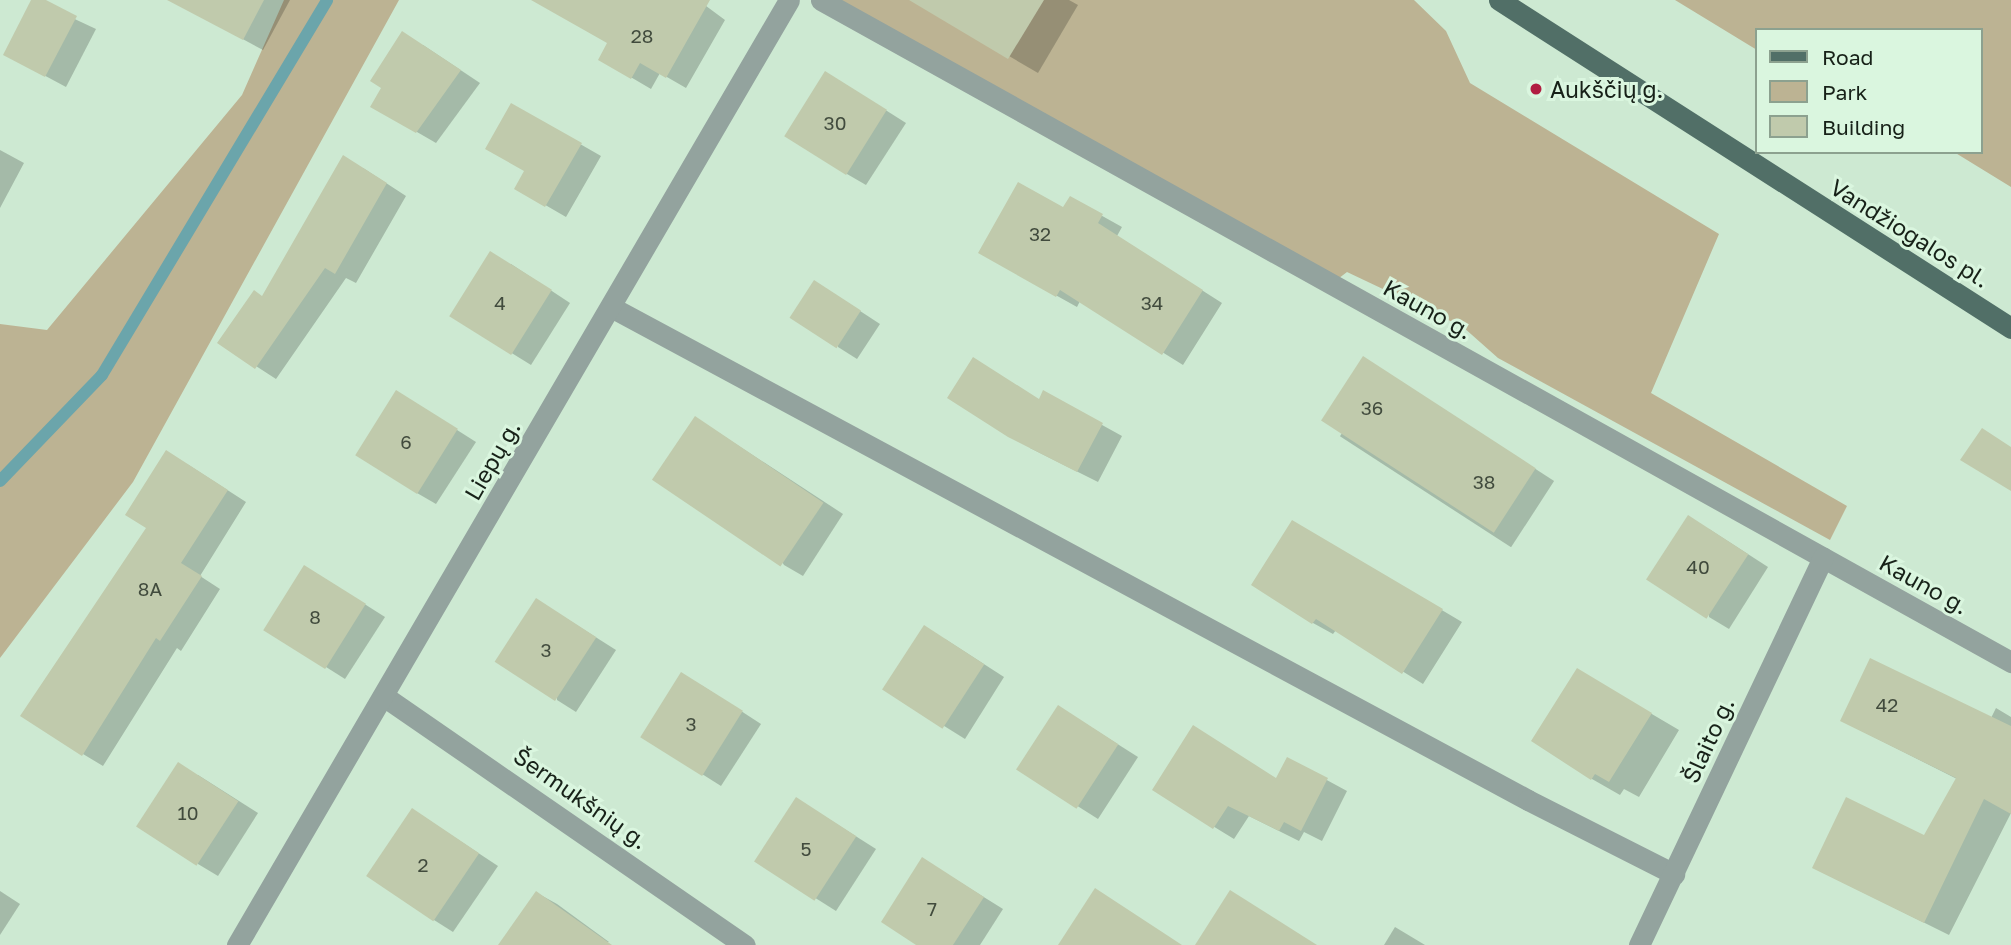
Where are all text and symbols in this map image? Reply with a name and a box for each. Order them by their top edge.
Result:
house number: 28 [631,25,653,47]
legend [1756,28,1983,154]
text: Road [1822,44,1873,70]
place label: Aukščių g. [1550,75,1663,103]
text: Park [1822,79,1867,105]
marker: Aukščių g. [1528,81,1544,97]
house number: 30 [824,112,846,134]
text: Building [1822,114,1905,140]
street label: Vandžiogalos pl. [1825,173,1995,293]
house number: 32 [1029,223,1051,245]
street label: Kauno g. [1379,273,1477,345]
house number: 4 [494,292,506,314]
house number: 34 [1141,292,1163,314]
house number: 36 [1361,397,1383,419]
street label: Liepų g. [458,415,526,505]
house number: 6 [400,431,412,453]
house number: 38 [1473,471,1495,493]
street label: Kauno g. [1875,548,1973,620]
house number: 40 [1686,556,1710,578]
house number: 8A [138,578,162,600]
house number: 8 [309,606,321,628]
house number: 3 [540,639,552,661]
street label: Šlaito g. [1676,693,1740,787]
house number: 42 [1876,694,1898,716]
house number: 3 [685,713,697,735]
street label: Šermukšnių g. [509,742,653,854]
house number: 10 [178,802,198,824]
house number: 5 [800,838,812,860]
house number: 2 [417,854,429,876]
house number: 7 [927,898,937,920]

